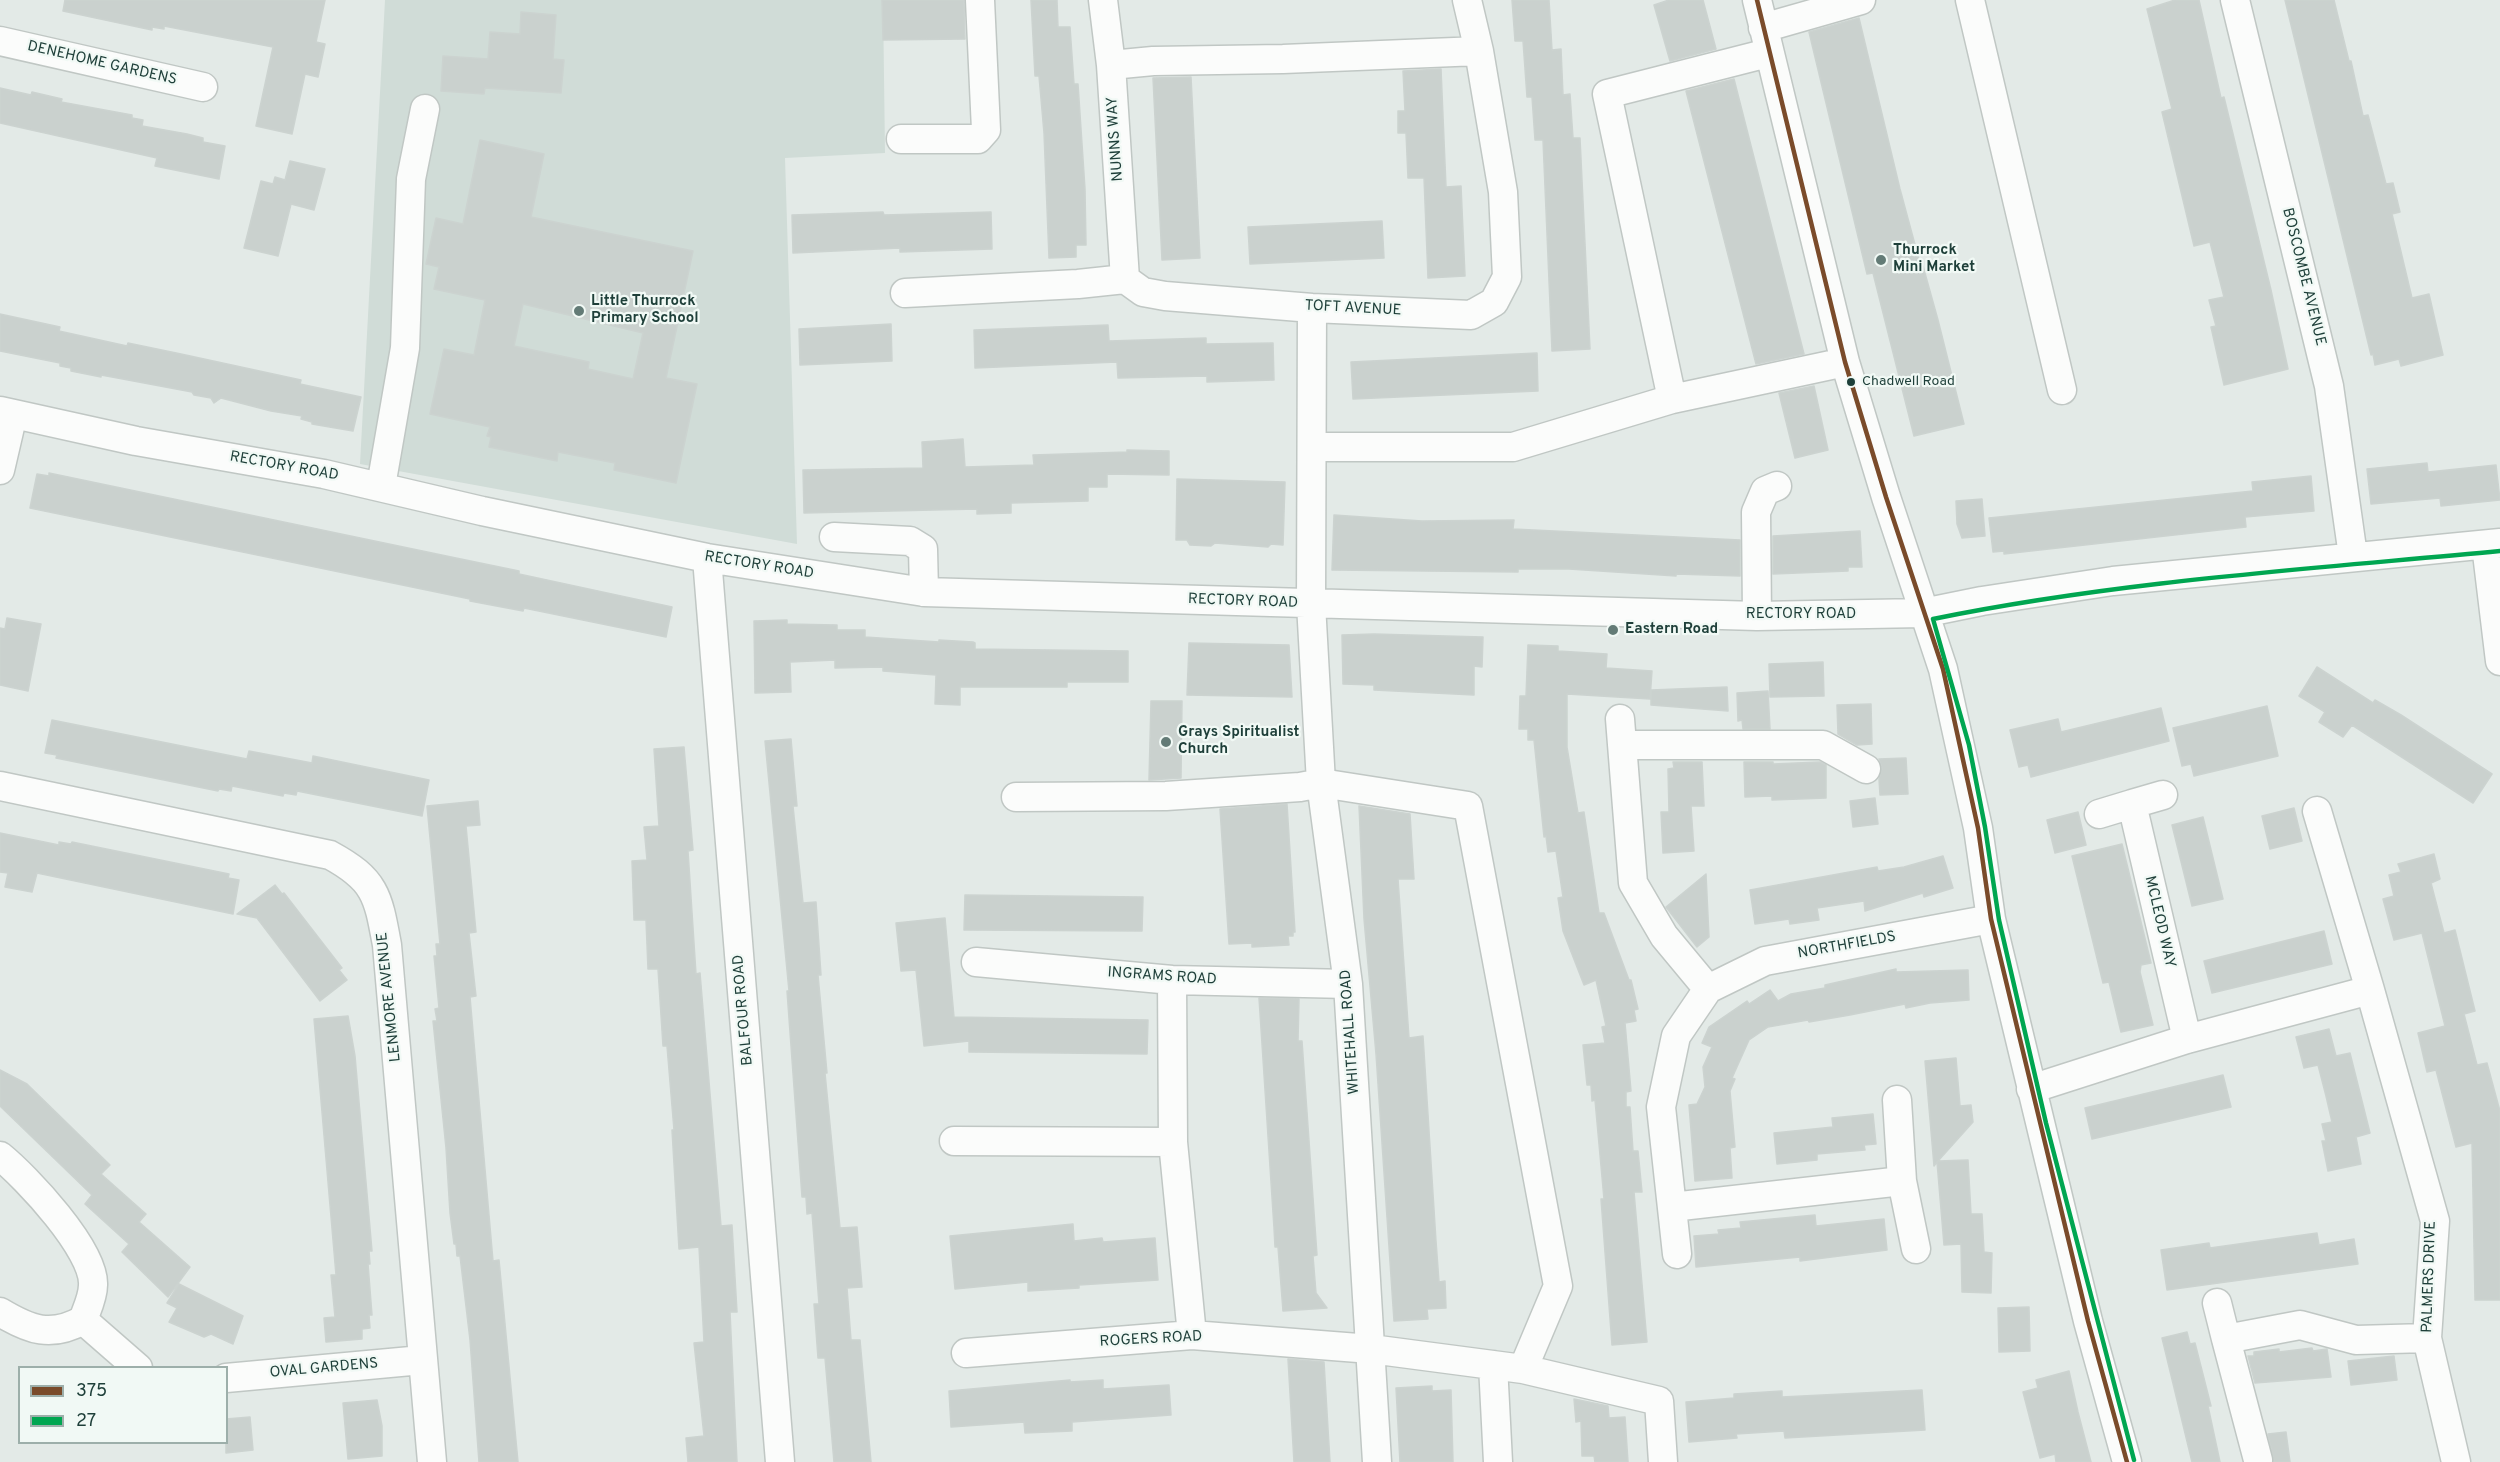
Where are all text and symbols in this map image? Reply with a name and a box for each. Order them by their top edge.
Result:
street label: DENEHOME GARDENS [26,38,178,90]
street label: NUNNS WAY [1104,96,1128,182]
street label: BOSCOMBE AVENUE [2277,206,2329,348]
place label: Thurrock Mini Market [1893,242,1975,277]
marker: Thurrock Mini Market [1874,253,1888,267]
place label: Little Thurrock Primary School [591,293,699,328]
street label: TOFT AVENUE [1304,297,1402,321]
marker: Little Thurrock Primary School [572,304,586,318]
place label: Chadwell Road [1862,374,1955,390]
marker: Chadwell Road [1845,376,1857,388]
street label: RECTORY ROAD [228,449,340,485]
street label: RECTORY ROAD [703,548,815,584]
street label: RECTORY ROAD [1188,591,1298,613]
street label: RECTORY ROAD [1746,606,1856,624]
place label: Eastern Road [1625,621,1718,639]
marker: Eastern Road [1606,623,1620,637]
place label: Grays Spiritualist Church [1178,724,1299,759]
marker: Grays Spiritualist Church [1159,735,1173,749]
street label: MCLEOD WAY [2140,874,2178,970]
street label: NORTHFIELDS [1797,929,1897,963]
street label: LENMORE AVENUE [374,931,406,1063]
street label: BALFOUR ROAD [730,954,758,1066]
street label: INGRAMS ROAD [1107,964,1217,990]
street label: WHITEHALL ROAD [1338,969,1364,1095]
street label: PALMERS DRIVE [2419,1221,2441,1333]
street label: ROGERS ROAD [1099,1328,1203,1352]
street label: OVAL GARDENS [269,1355,379,1383]
legend [18,1366,228,1444]
text: 375 [76,1380,107,1403]
text: 27 [76,1410,96,1433]

